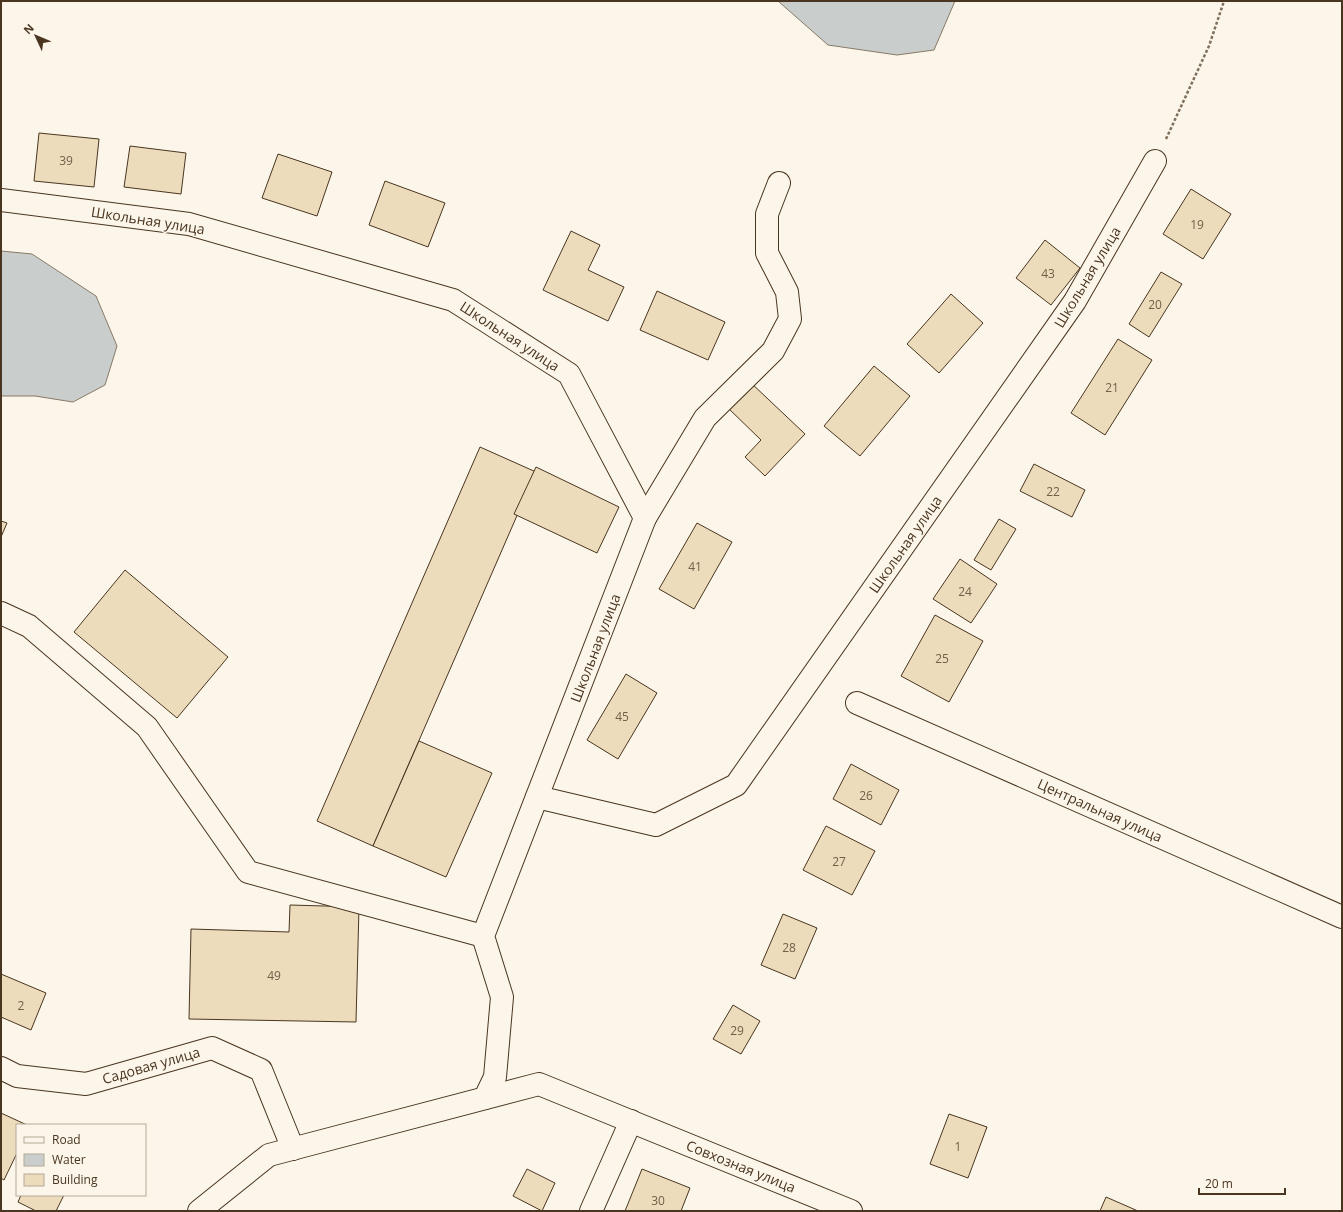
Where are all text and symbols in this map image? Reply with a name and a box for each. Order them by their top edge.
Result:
north arrow [16,16,56,56]
text: N [20,20,37,37]
house number: 39 [59,152,73,169]
street label: Школьная улица [90,202,206,238]
house number: 19 [1190,216,1204,233]
street label: Школьная улица [1049,223,1125,331]
house number: 43 [1041,265,1055,282]
house number: 20 [1148,296,1162,313]
street label: Школьная улица [457,297,563,375]
house number: 21 [1105,379,1119,396]
house number: 22 [1046,483,1060,500]
street label: Школьная улица [864,492,946,596]
house number: 41 [688,558,702,575]
house number: 24 [958,583,972,600]
street label: Школьная улица [566,591,624,705]
house number: 25 [935,650,949,667]
house number: 45 [615,708,629,725]
street label: Центральная улица [1035,774,1165,846]
house number: 26 [859,787,873,804]
house number: 27 [832,853,846,870]
house number: 28 [782,939,796,956]
house number: 49 [267,967,281,984]
house number: 2 [18,997,25,1014]
house number: 29 [730,1022,744,1039]
street label: Садовая улица [100,1042,202,1088]
legend [16,1124,146,1196]
text: Road [52,1131,81,1148]
street label: Совхозная улица [684,1135,798,1197]
house number: 1 [955,1138,961,1155]
text: Water [52,1151,86,1168]
scale bar [1199,1170,1285,1196]
text: Building [52,1171,98,1188]
text: 20 m [1205,1175,1233,1192]
house number: 30 [651,1192,665,1209]

